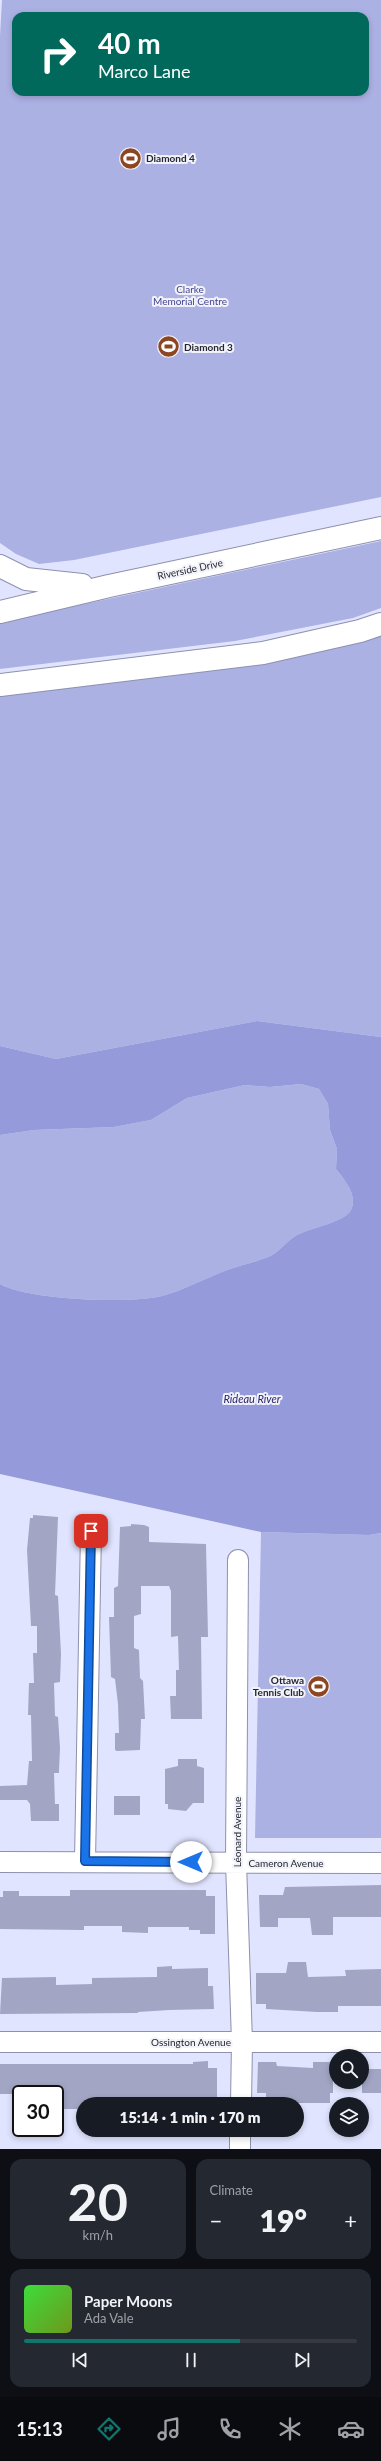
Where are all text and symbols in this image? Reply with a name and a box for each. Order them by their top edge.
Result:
text: 40 m [98,26,161,60]
icon: right [32,28,84,80]
text: Marco Lane [98,60,191,82]
sports icon: Diamond 4 [118,145,144,171]
place label: Diamond 4 [146,152,195,164]
park label: Clarke Memorial Centre [153,283,227,307]
sports icon: Diamond 3 [156,334,182,360]
place label: Diamond 3 [184,341,233,353]
street label: Riverside Drive [156,556,224,582]
water label: Rideau River [223,1392,281,1405]
pin [74,1514,108,1548]
icon: arrive [80,1520,102,1542]
sports icon: Ottawa Tennis Club [306,1673,332,1699]
place label: Ottawa Tennis Club [253,1674,304,1698]
street label: Léonard Avenue [231,1797,243,1867]
position arrow [170,1841,212,1883]
street label: Cameron Avenue [248,1857,324,1869]
street label: Ossington Avenue [151,2036,231,2048]
map controls [329,2049,369,2137]
button: search [329,2049,369,2089]
speed limit sign: 30 [12,2085,64,2137]
button: layers [329,2097,369,2137]
text: 15:14 · 1 min · 170 m [119,2108,261,2126]
text: 20 [68,2170,128,2232]
text: Climate [210,2182,253,2198]
text: 19° [260,2202,307,2238]
text: − [210,2207,222,2234]
text: + [344,2207,357,2234]
text: km/h [83,2227,113,2243]
text: Paper Moons [84,2292,172,2310]
text: Ada Vale [84,2310,134,2326]
icon: previous [69,2349,91,2371]
icon: pause [180,2349,202,2371]
icon: next [291,2349,313,2371]
icon: directions [95,2415,123,2443]
icon: music [155,2415,183,2443]
icon: phone [216,2415,244,2443]
icon: climate [276,2415,304,2443]
icon: car [337,2415,365,2443]
text: 15:13 [16,2418,63,2440]

